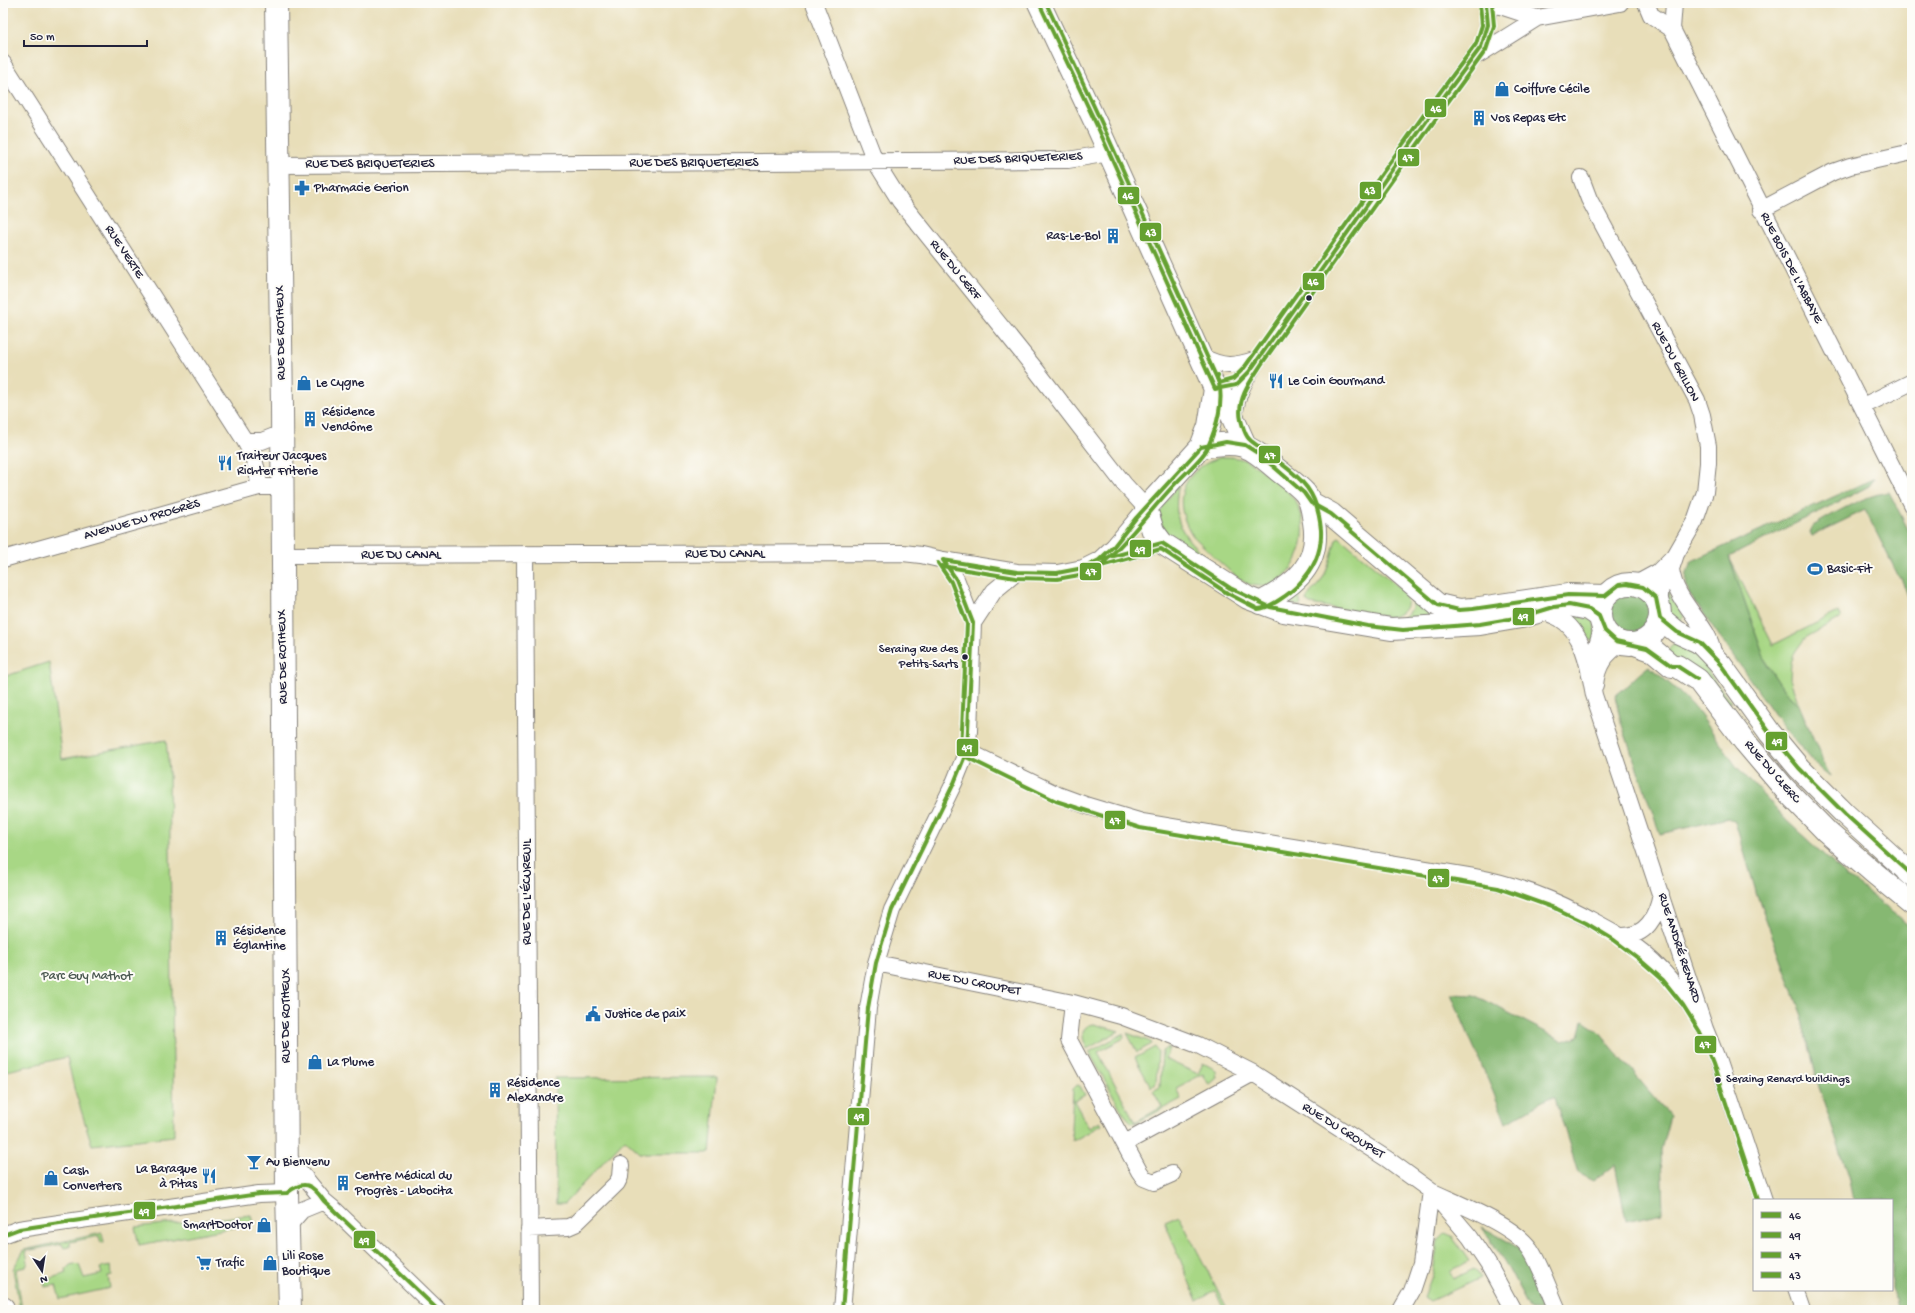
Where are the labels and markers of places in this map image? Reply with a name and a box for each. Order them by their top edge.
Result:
shop icon: Coiffure Cécile [1493,80,1511,98]
place label: Coiffure Cécile [1514,82,1590,97]
building icon: Vos Repas Etc [1470,109,1488,127]
place label: Vos Repas Etc [1490,111,1566,126]
pharmacy icon: Pharmacie Gerion [293,179,311,197]
place label: Pharmacie Gerion [313,181,410,196]
building icon: Ras-Le-Bol [1104,227,1122,245]
place label: Ras-Le-Bol [1046,229,1101,244]
unlabelled marker [1304,293,1314,303]
restaurant icon: Le Coin Gourmand [1267,372,1285,390]
shop icon: Le Cygne [295,374,313,392]
place label: Le Coin Gourmand [1288,374,1386,389]
place label: Le Cygne [316,376,365,391]
place label: Résidence Vendôme [321,405,375,435]
building icon: Résidence Vendôme [301,410,319,428]
place label: Traiteur Jacques Richter Friterie [236,449,328,479]
restaurant icon: Traiteur Jacques Richter Friterie [216,454,234,472]
sports icon: Basic-Fit [1806,560,1824,578]
place label: Basic-Fit [1826,562,1873,577]
place label: Seraing Rue des Petits-Sarts [879,643,959,672]
marker: Seraing Rue des Petits-Sarts [960,652,970,662]
place label: Résidence Églantine [233,924,286,954]
building icon: Résidence Églantine [212,929,230,947]
public building icon: Justice de paix [584,1005,602,1023]
place label: Justice de paix [605,1007,686,1022]
shop icon: La Plume [306,1053,324,1071]
place label: La Plume [327,1055,374,1070]
place label: Seraing Renard buildings [1726,1073,1850,1087]
marker: Seraing Renard buildings [1713,1075,1723,1085]
place label: Résidence Alexandre [507,1076,564,1106]
building icon: Résidence Alexandre [486,1081,504,1099]
bar icon: Au Bienvenu [245,1153,263,1171]
place label: Au Bienvenu [266,1155,330,1170]
place label: La Baraque à Pitas [136,1162,198,1192]
place label: Cash Converters [63,1164,123,1194]
restaurant icon: La Baraque à Pitas [200,1167,218,1185]
shop icon: Cash Converters [42,1169,60,1187]
place label: Centre Médical du Progrès - Labocita [354,1169,453,1199]
building icon: Centre Médical du Progrès - Labocita [334,1174,352,1192]
shop icon: SmartDoctor [255,1216,273,1234]
place label: SmartDoctor [183,1218,253,1233]
place label: Lili Rose Boutique [281,1249,330,1279]
supermarket icon: Trafic [195,1254,213,1272]
shop icon: Lili Rose Boutique [261,1254,279,1272]
place label: Trafic [215,1256,245,1271]

